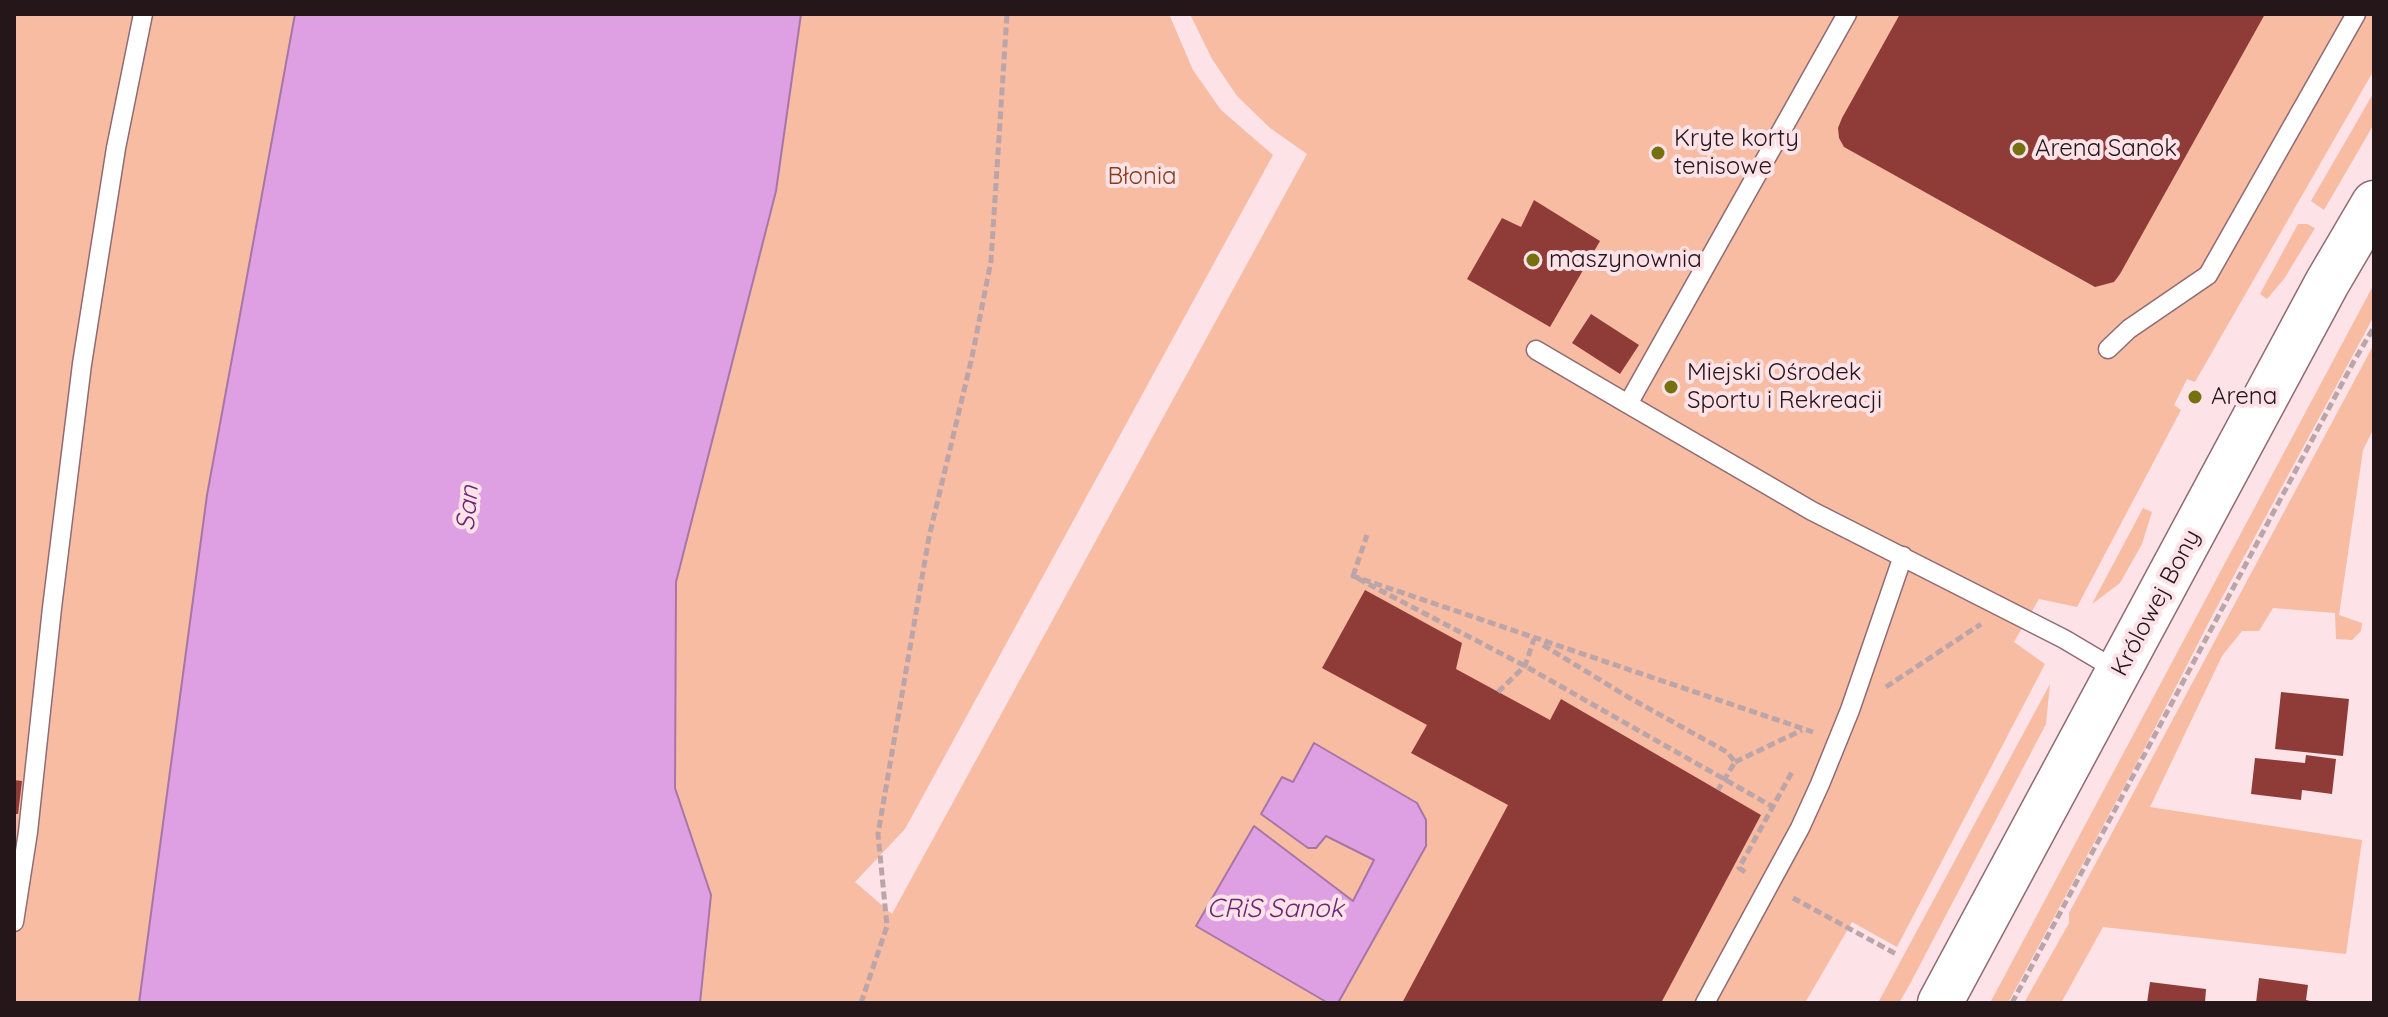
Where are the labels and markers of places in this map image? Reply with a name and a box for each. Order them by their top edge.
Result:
place label: Kryte korty tenisowe [1674,125,1799,181]
place label: Arena Sanok [2035,135,2177,163]
marker: Arena Sanok [2010,140,2028,158]
marker: Kryte korty tenisowe [1649,144,1667,162]
place label: maszynownia [1549,246,1702,274]
marker: maszynownia [1524,251,1542,269]
place label: Miejski Ośrodek Sportu i Rekreacji [1687,359,1882,415]
marker: Miejski Ośrodek Sportu i Rekreacji [1662,378,1680,396]
place label: Arena [2211,383,2277,411]
marker: Arena [2186,388,2204,406]

